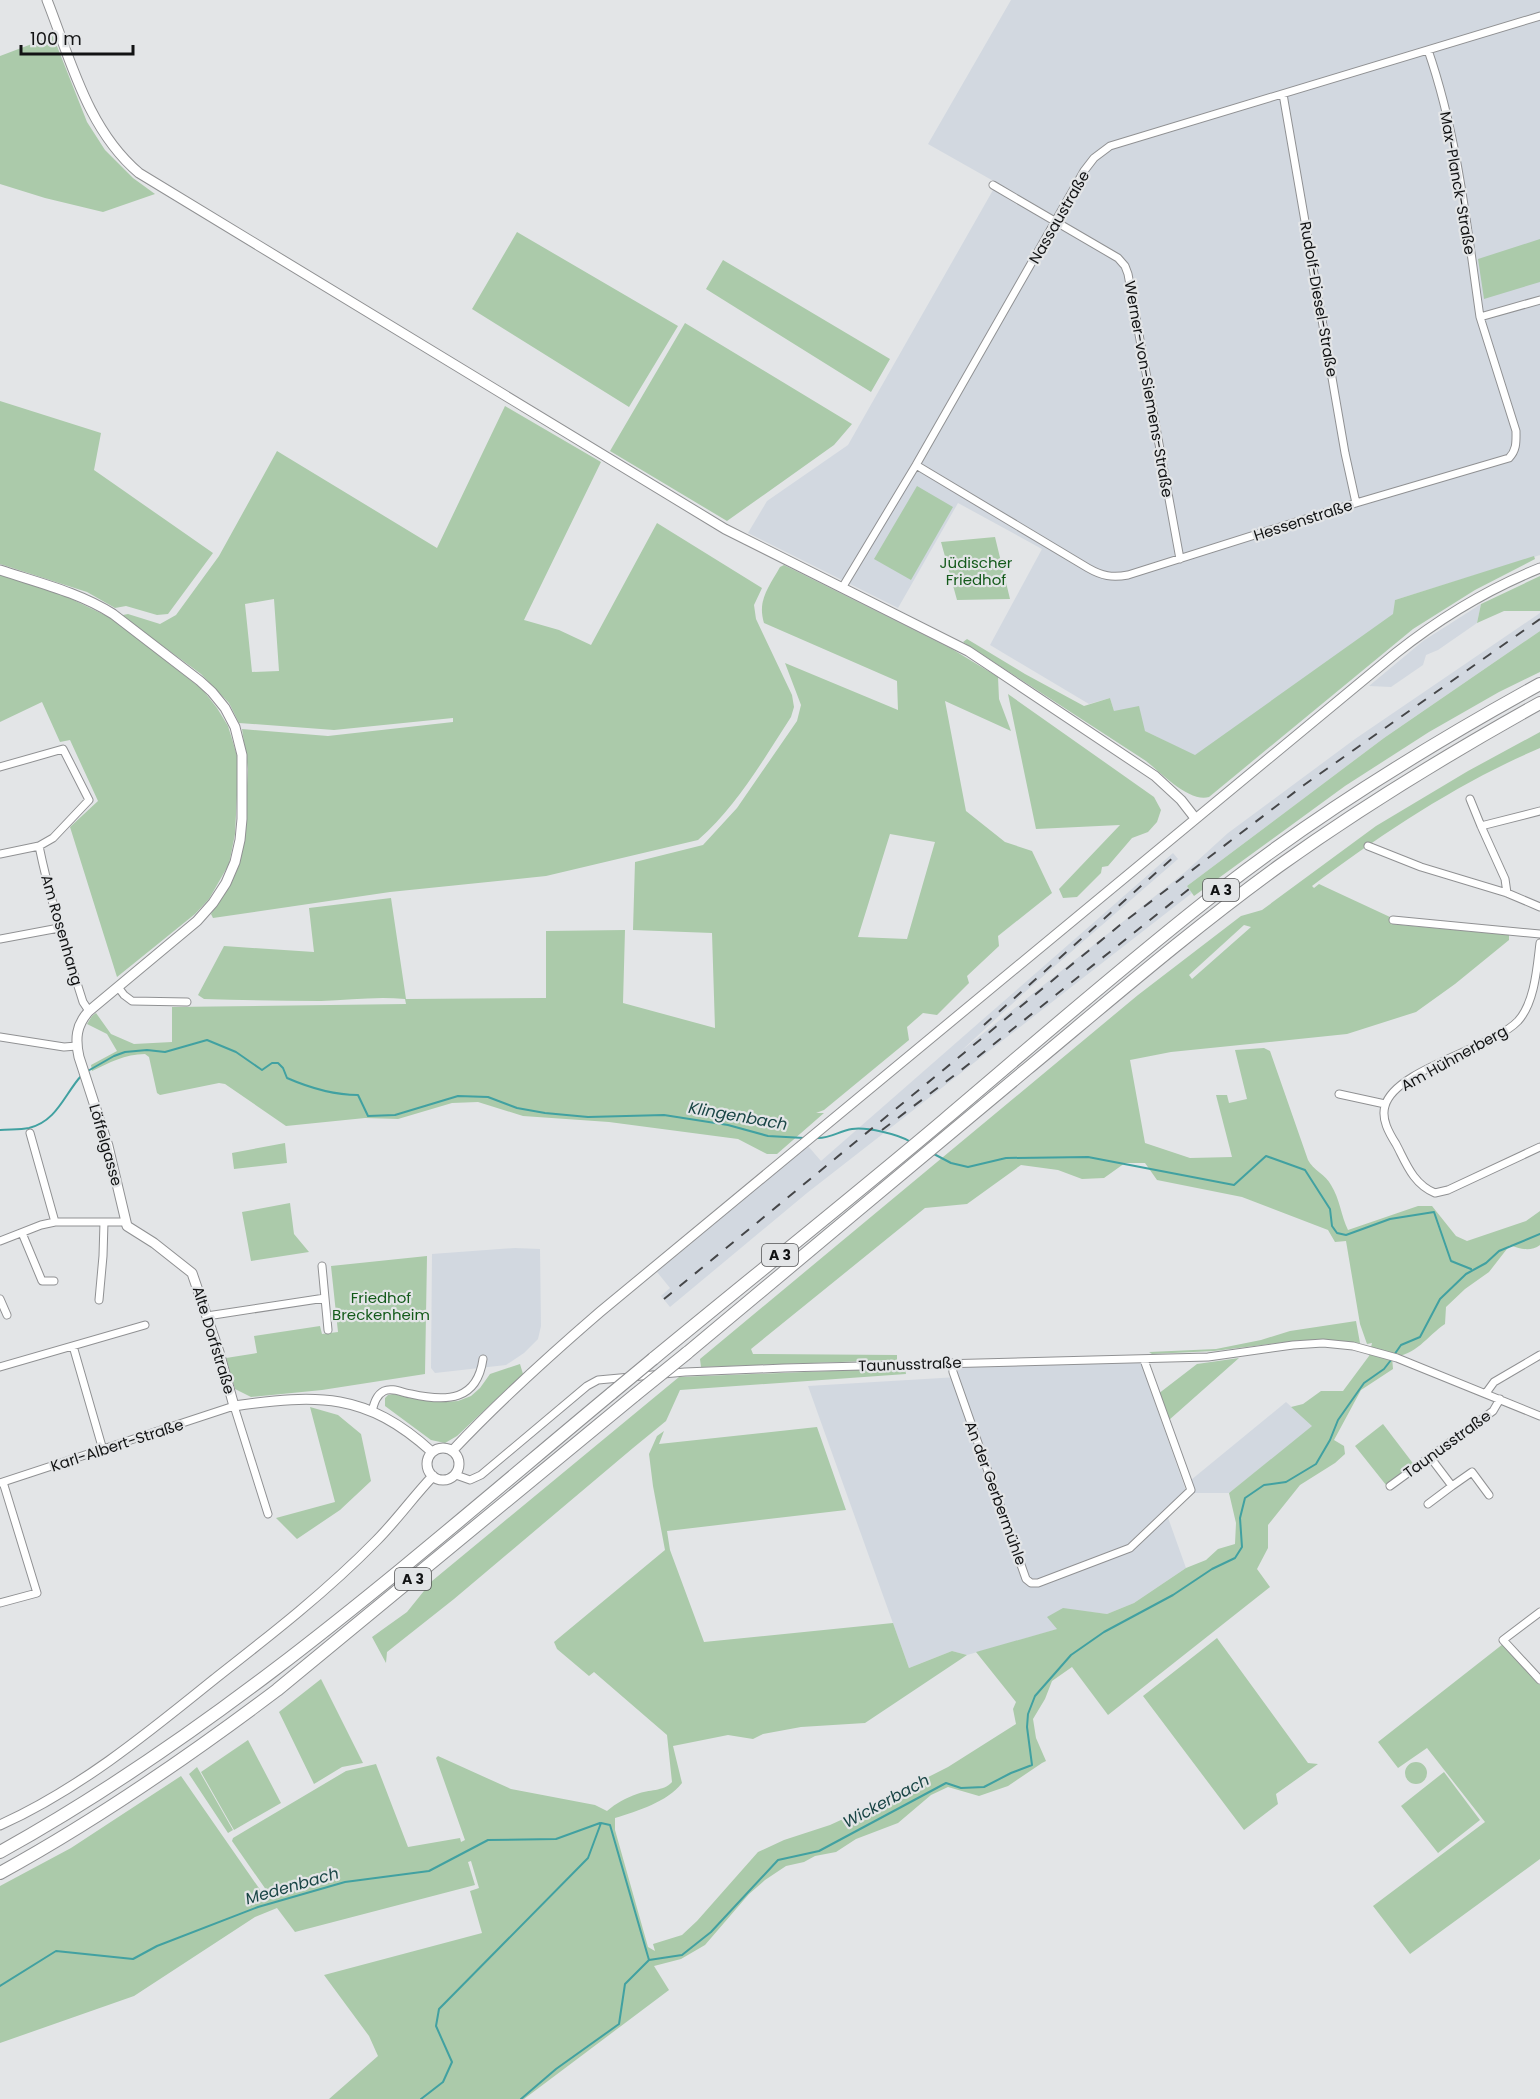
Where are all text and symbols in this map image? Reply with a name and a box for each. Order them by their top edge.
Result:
scale bar [21,18,134,56]
text: 100 m [30,26,82,51]
street label: Max-Planck-Straße [1435,110,1481,256]
street label: Nassaustraße [1024,166,1094,268]
street label: Rudolf-Diesel-Straße [1295,220,1343,378]
street label: Werner-von-Siemens-Straße [1120,279,1178,499]
street label: Hessenstraße [1251,494,1355,546]
park label: Jüdischer Friedhof [940,552,1013,590]
street label: Am Rosenhang [36,872,88,988]
road number: A 3 [1203,879,1239,901]
street label: Am Hühnerberg [1397,1020,1511,1096]
water label: Klingenbach [687,1096,789,1136]
street label: Löffelgasse [84,1102,128,1188]
road number: A 3 [762,1244,798,1266]
street label: Alte Dorfstraße [188,1283,240,1397]
park label: Friedhof Breckenheim [332,1287,430,1325]
street label: Taunusstraße [858,1352,962,1376]
street label: Taunusstraße [1399,1405,1495,1483]
street label: Karl-Albert-Straße [48,1414,186,1476]
street label: An der Gerbermühle [960,1418,1032,1568]
road number: A 3 [395,1568,431,1590]
water label: Wickerbach [839,1769,933,1833]
water label: Medenbach [243,1862,341,1910]

